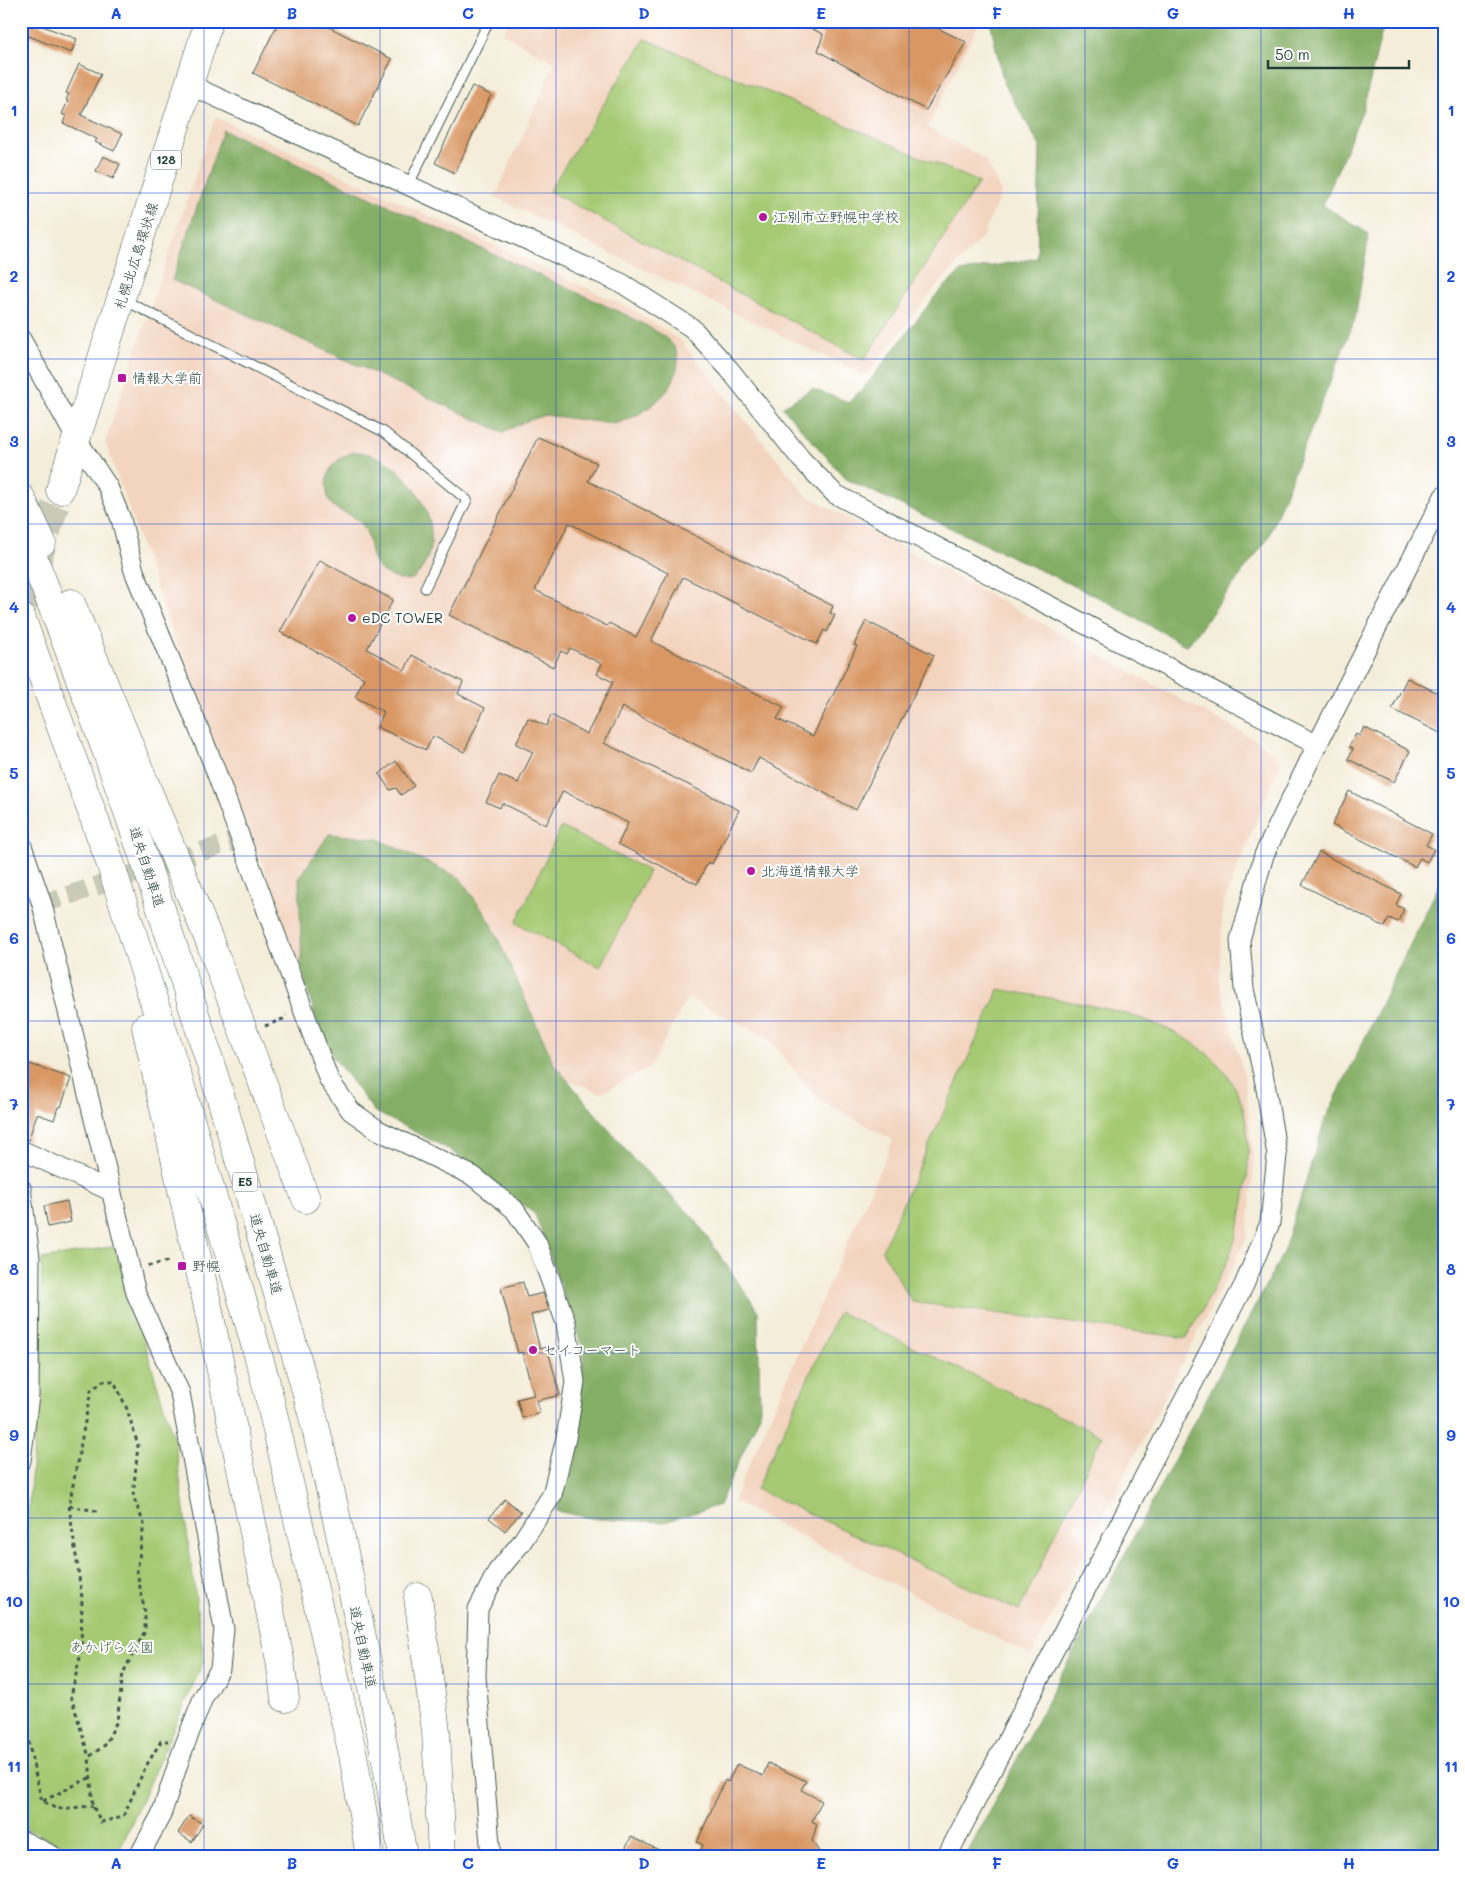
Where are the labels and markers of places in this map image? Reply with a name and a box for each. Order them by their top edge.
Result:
place label: 江別市立野幌中学校 [773,207,899,226]
marker: 江別市立野幌中学校 [757,211,769,223]
place label: 情報大学前 [132,368,202,387]
marker: 情報大学前 [116,372,128,384]
place label: eDC TOWER [362,608,443,627]
marker: eDC TOWER [346,612,358,624]
place label: 北海道情報大学 [761,861,859,880]
marker: 北海道情報大学 [745,865,757,877]
place label: 野幌 [192,1256,220,1275]
marker: 野幌 [176,1260,188,1272]
place label: セイコーマート [543,1340,641,1359]
marker: セイコーマート [527,1344,539,1356]

